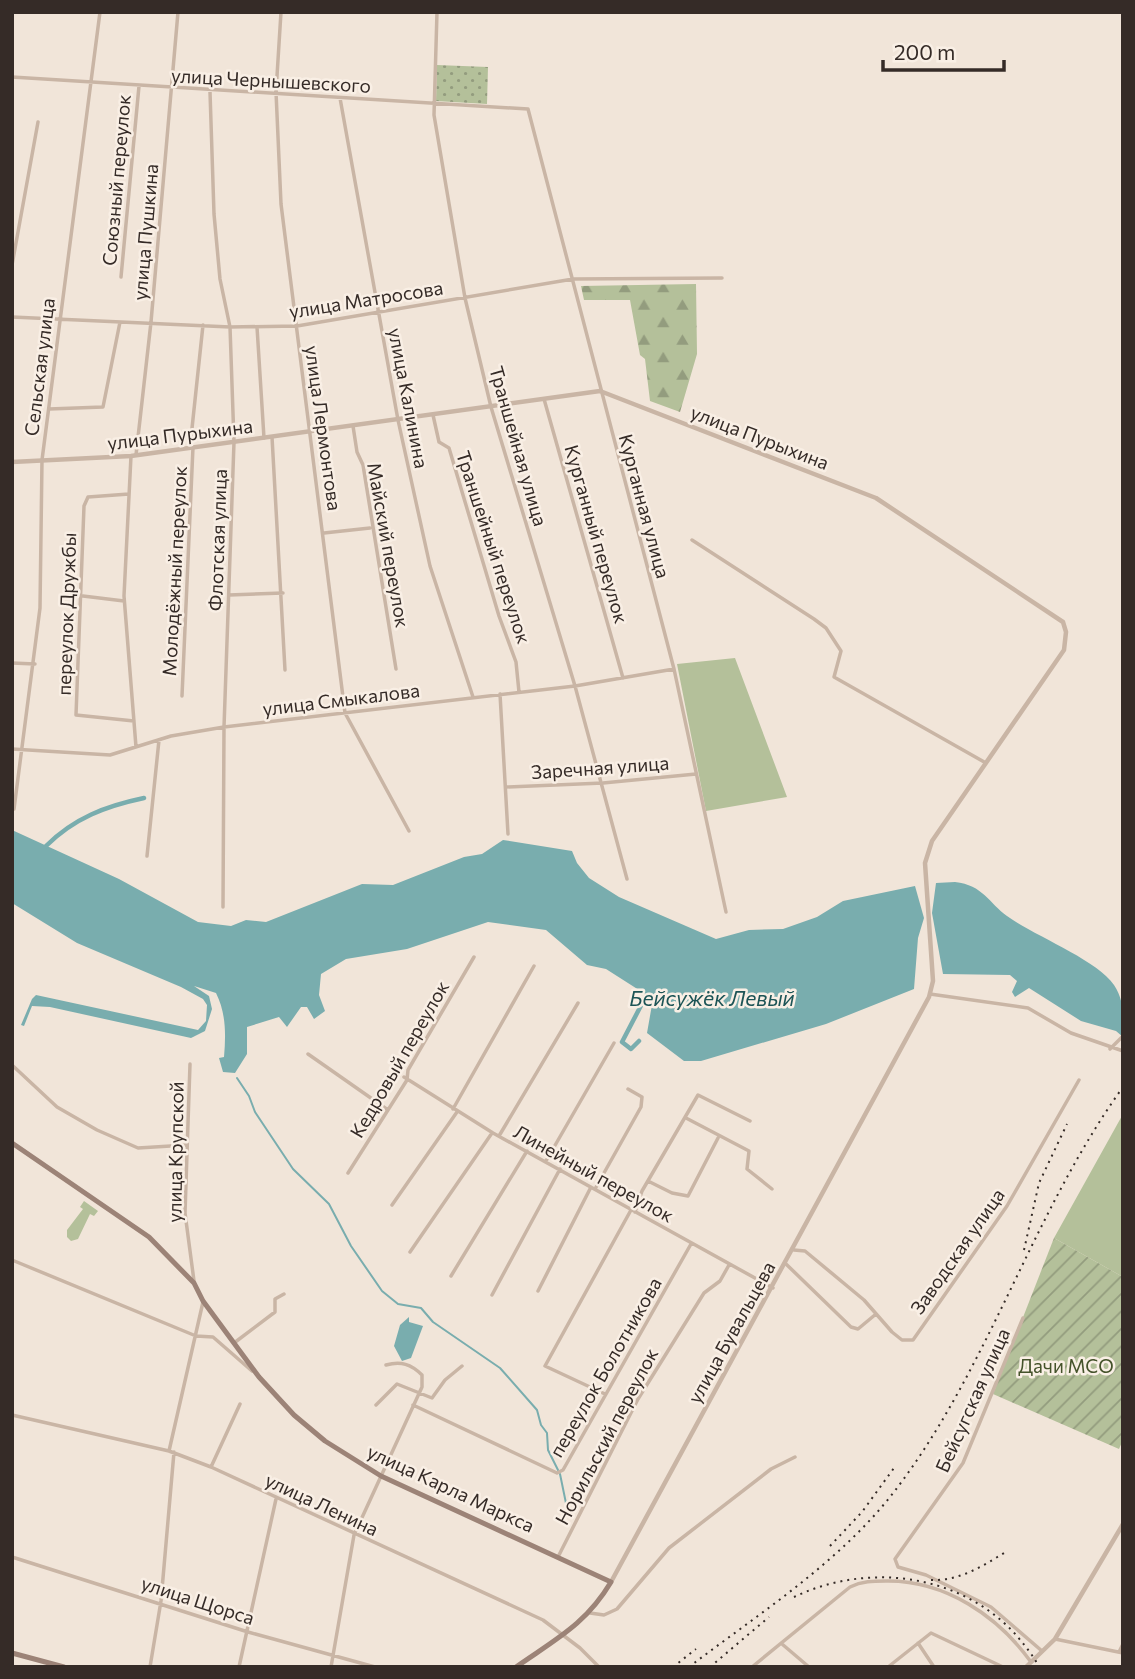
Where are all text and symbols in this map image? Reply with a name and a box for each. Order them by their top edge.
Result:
scale bar [883,28,1004,72]
text: 200 m [894,39,955,64]
street label: улица Чернышевского [170,63,372,97]
street label: Союзный переулок [97,93,135,267]
street label: улица Пушкина [128,163,162,301]
street label: улица Матросова [287,275,445,323]
street label: Сельская улица [19,297,59,437]
street label: улица Калинина [384,326,434,470]
street label: улица Лермонтова [301,344,347,512]
street label: Траншейная улица [485,363,553,529]
street label: улица Пурыхина [688,400,832,474]
street label: улица Пурыхина [106,414,254,454]
street label: Курганная улица [615,431,675,581]
street label: Курганный переулок [561,442,633,626]
street label: Траншейный переулок [452,448,536,646]
street label: Майский переулок [363,461,415,629]
street label: Молодёжный переулок [157,465,191,677]
street label: Флотская улица [203,469,231,611]
street label: переулок Дружбы [52,532,80,696]
street label: улица Смыкалова [261,678,421,720]
street label: Заречная улица [530,751,670,783]
street label: Кедровый переулок [345,976,453,1142]
water label: Бейсужёк Левый [629,985,795,1010]
street label: улица Крупской [162,1081,188,1223]
street label: Линейный переулок [510,1119,678,1227]
street label: Заводская улица [905,1184,1009,1318]
street label: улица Бувальцева [682,1257,780,1407]
street label: переулок Болотникова [544,1273,666,1461]
street label: Бейсугская улица [930,1324,1014,1476]
street label: Норильский переулок [550,1344,662,1528]
park label: Дачи МСО [1018,1354,1114,1377]
street label: улица Карла Маркса [364,1439,538,1537]
street label: улица Ленина [262,1468,382,1540]
street label: улица Щорса [138,1571,258,1629]

